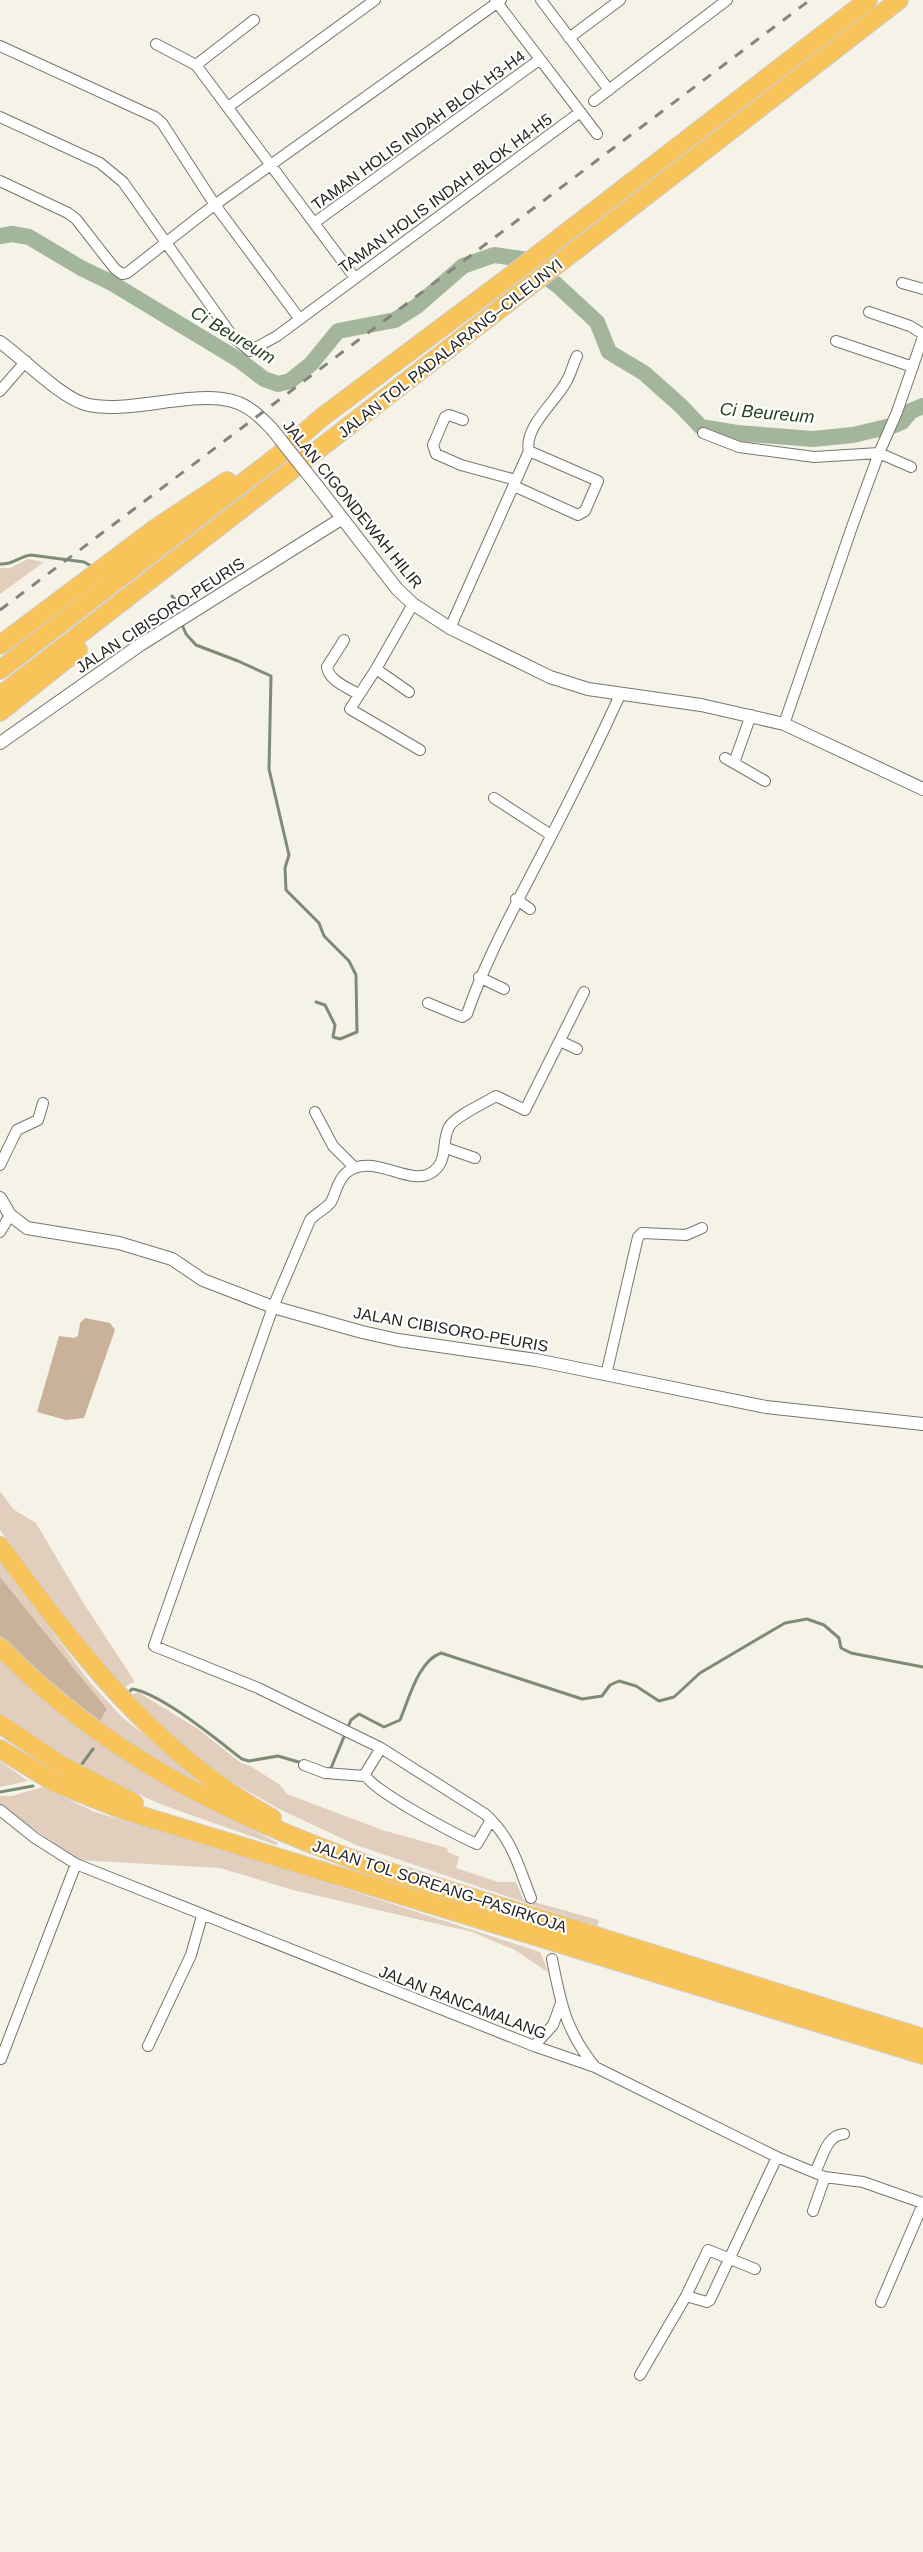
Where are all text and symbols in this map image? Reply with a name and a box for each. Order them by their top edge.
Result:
street label: TAMAN HOLIS INDAH BLOK H3-H4 [308,47,528,213]
street label: TAMAN HOLIS INDAH BLOK H4-H5 [335,110,555,276]
street label: JALAN TOL PADALARANG–CILEUNYI [335,256,566,441]
water label: Ci Beureum [187,302,279,368]
water label: Ci Beureum [719,399,815,427]
street label: JALAN CIGONDEWAH HILIR [280,417,426,592]
street label: JALAN CIBISORO-PEURIS [73,555,248,676]
street label: JALAN CIBISORO-PEURIS [352,1304,550,1355]
street label: JALAN TOL SOREANG–PASIRKOJA [311,1837,569,1936]
street label: JALAN RANCAMALANG [377,1963,549,2042]

